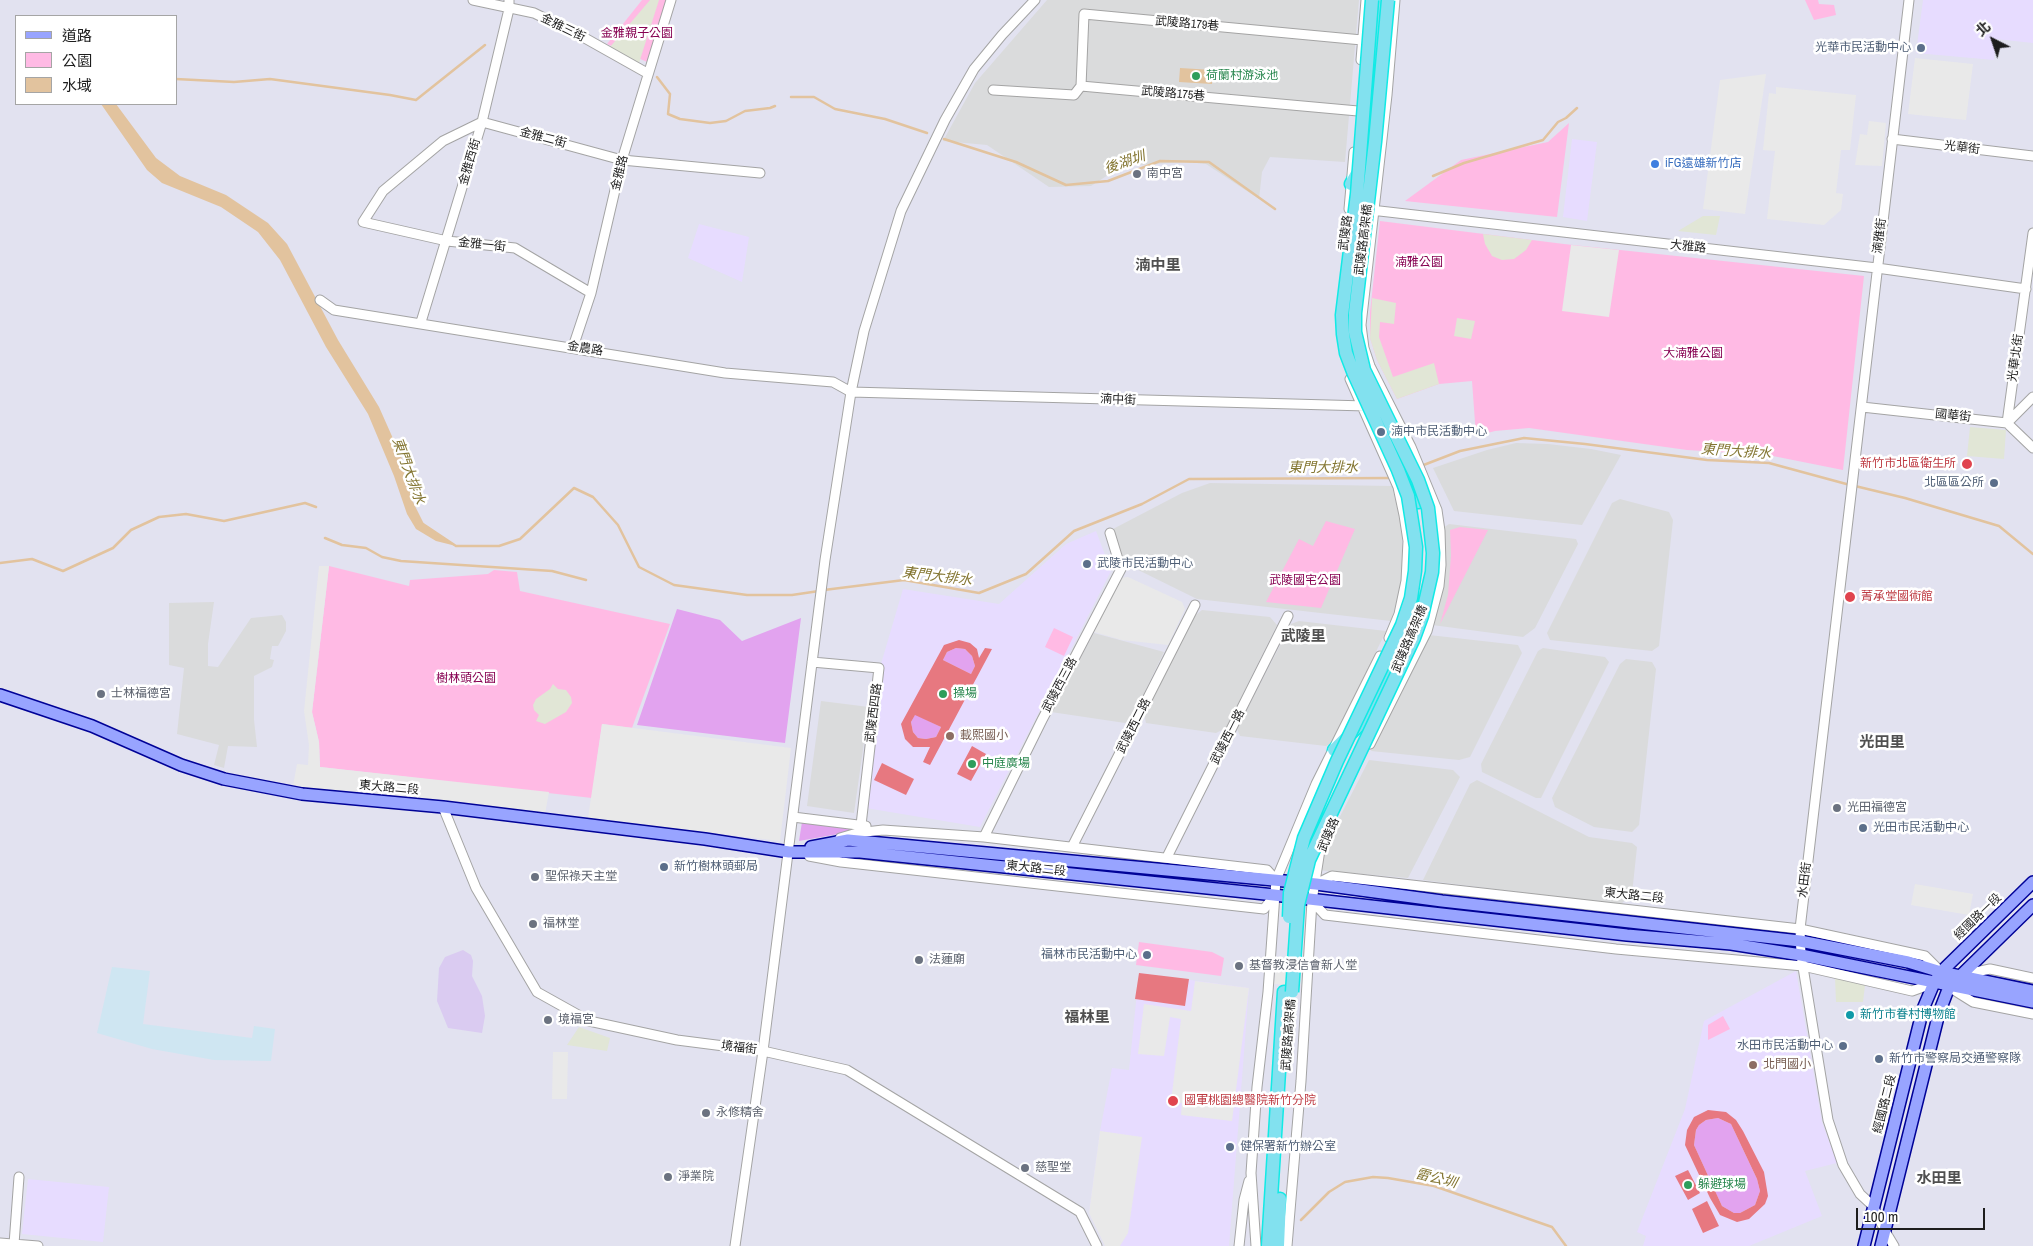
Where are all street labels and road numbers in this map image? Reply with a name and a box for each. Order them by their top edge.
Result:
street label: 金雅三街 [538,11,588,45]
street label: 武陵路179巷 [1154,14,1220,34]
street label: 武陵路175巷 [1140,84,1206,104]
street label: 金雅二街 [518,125,568,151]
street label: 金雅西街 [456,137,484,187]
street label: 光華街 [1943,139,1981,157]
street label: 金雅路 [609,154,631,192]
street label: 武陵路高架橋 [1352,203,1376,277]
street label: 武陵路 [1337,214,1355,252]
street label: 湳雅街 [1871,217,1889,255]
street label: 金雅一街 [457,235,507,255]
street label: 大雅路 [1669,238,1707,256]
street label: 光華北街 [2006,333,2026,383]
street label: 金農路 [566,339,604,359]
street label: 湳中街 [1100,392,1136,408]
street label: 國華街 [1934,407,1972,425]
street label: 武陵路高架橋 [1389,603,1431,675]
street label: 武陵西三路 [1040,655,1080,715]
street label: 武陵西四路 [863,682,885,744]
street label: 武陵西二路 [1114,696,1154,756]
street label: 武陵西一路 [1208,707,1248,767]
street label: 東大路二段 [358,778,420,798]
street label: 武陵路 [1315,816,1343,854]
street label: 東大路二段 [1005,859,1067,879]
street label: 水田街 [1796,861,1814,899]
street label: 東大路二段 [1603,886,1665,906]
street label: 經國路一段 [1951,891,2005,943]
street label: 武陵路高架橋 [1279,999,1299,1071]
street label: 境福街 [720,1039,758,1057]
street label: 經國路二段 [1871,1073,1899,1135]

